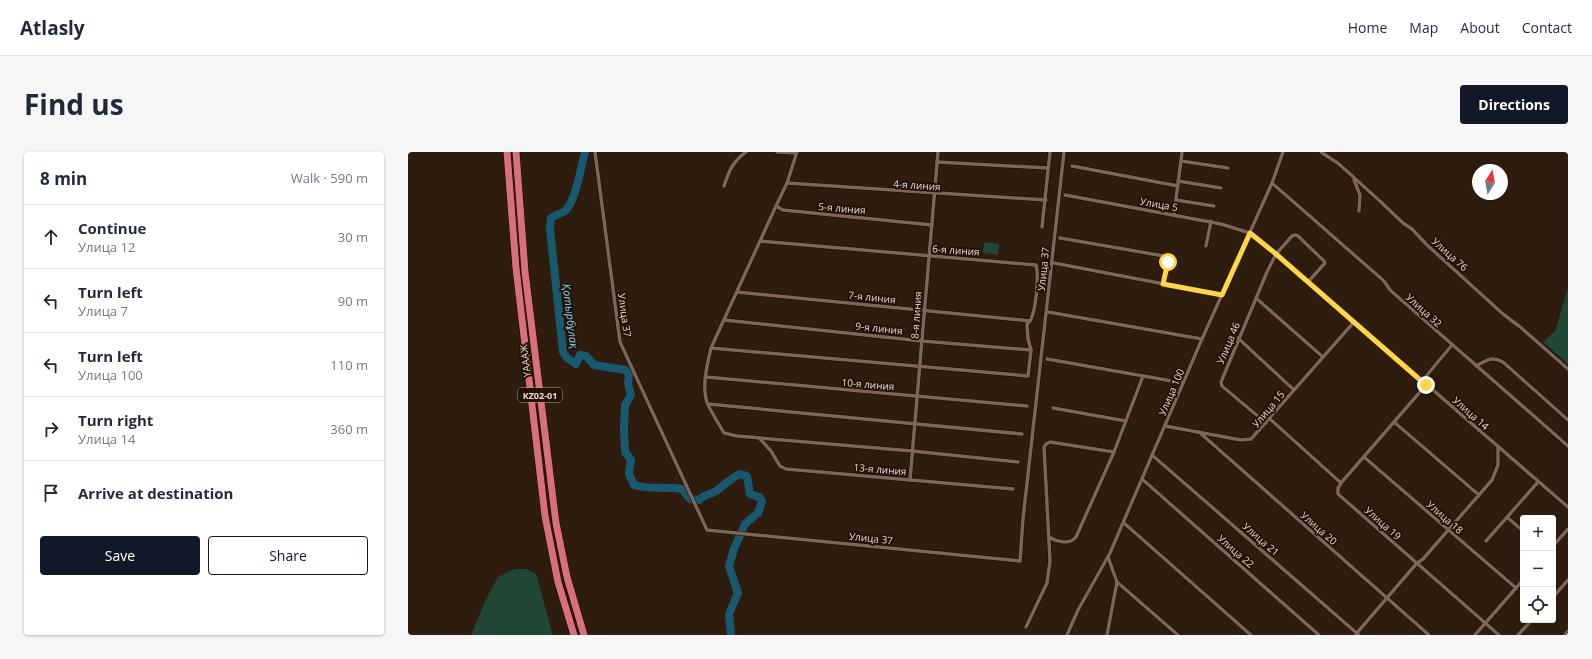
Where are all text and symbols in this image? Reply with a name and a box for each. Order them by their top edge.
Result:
text: Atlasly [20,15,85,41]
text: Home [1348,18,1387,37]
text: Map [1409,18,1438,37]
text: About [1460,18,1500,37]
text: Contact [1522,18,1572,37]
text: Find us [24,85,124,123]
button: Directions [1460,85,1568,124]
north arrow [1472,164,1508,200]
text: 8 min [40,167,87,190]
text: Walk · 590 m [291,169,368,187]
street label: 4-я линия [893,176,941,194]
street label: Улица 5 [1139,194,1179,214]
street label: 5-я линия [818,199,866,217]
text: Continue [78,218,146,238]
icon: ahead [40,226,62,248]
text: 30 m [338,228,368,246]
street label: Улица 76 [1429,234,1471,274]
text: Улица 12 [78,238,135,256]
street label: 6-я линия [932,241,980,259]
street label: Улица 37 [1034,246,1052,292]
route start [1159,253,1177,271]
text: Turn left [78,282,143,302]
water label: Қотырбұлақ [560,283,582,350]
street label: 7-я линия [848,288,896,306]
icon: left [40,290,62,312]
street label: Улица 32 [1403,290,1445,330]
street label: 8-я линия [907,291,925,339]
text: 90 m [338,292,368,310]
street label: Улица 37 [615,292,635,338]
text: Улица 7 [78,302,128,320]
street label: 9-я линия [855,319,903,337]
street label: Улица 46 [1213,320,1243,366]
street label: ҮАААЖ [516,343,534,378]
text: Turn left [78,346,143,366]
icon: left [40,354,62,376]
text: 110 m [330,356,368,374]
text: Улица 100 [78,366,143,384]
street label: Улица 100 [1155,366,1187,418]
street label: 10-я линия [841,375,895,393]
route end [1417,376,1435,394]
street label: Улица 15 [1248,387,1288,430]
road number: KZ02-01 [518,388,562,402]
street label: Улица 14 [1450,393,1492,433]
text: Turn right [78,410,153,430]
icon: right [40,418,62,440]
text: 360 m [330,420,368,438]
text: Улица 14 [78,430,135,448]
street label: 13-я линия [853,460,907,478]
icon: arrive [40,482,62,504]
text: Arrive at destination [78,483,233,503]
street label: Улица 18 [1424,497,1466,537]
street label: Улица 19 [1362,503,1404,543]
street label: Улица 20 [1298,508,1340,548]
map controls [1520,515,1556,623]
button: + [1520,515,1556,551]
street label: Улица 21 [1240,519,1282,559]
street label: Улица 37 [848,529,894,547]
street label: Улица 22 [1215,531,1257,571]
button: Save [40,536,200,575]
button: Share [208,536,368,575]
button: − [1520,551,1556,587]
button: locate [1520,587,1556,623]

